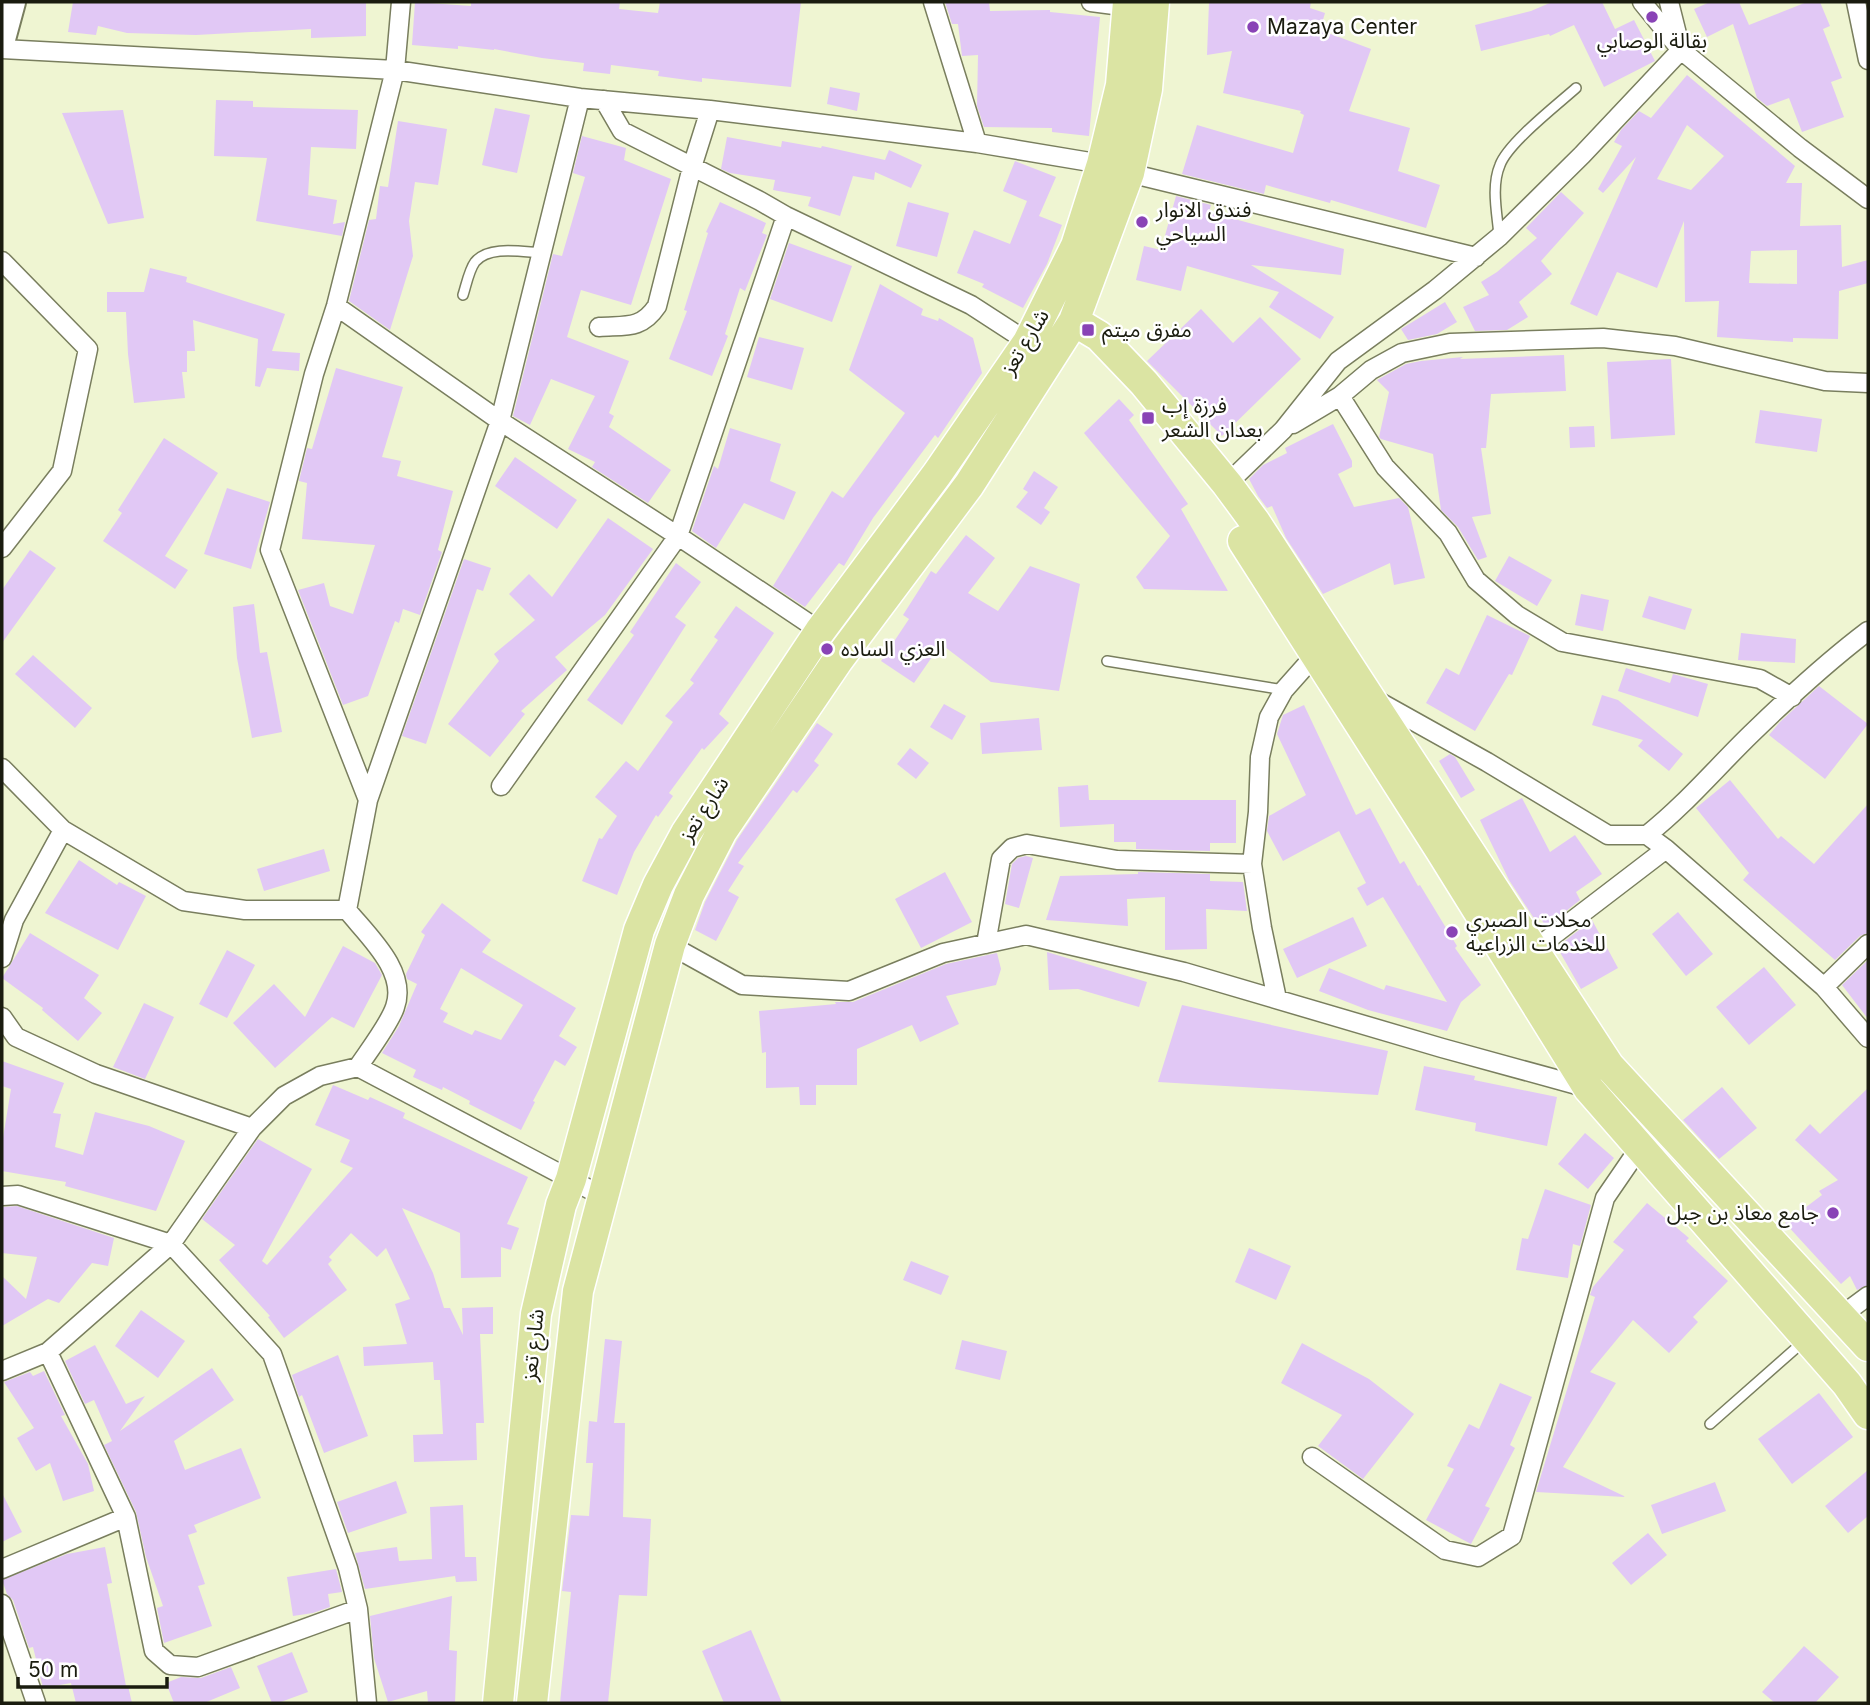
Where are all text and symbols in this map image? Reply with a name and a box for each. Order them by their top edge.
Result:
marker: بقالة الوصابي [1644,9,1660,25]
place label: Mazaya Center [1267,14,1417,39]
marker: Mazaya Center [1245,19,1261,35]
place label: بقالة الوصابي [1597,28,1707,57]
place label: فندق الانوار السياحي [1155,197,1251,250]
marker: فندق الانوار السياحي [1134,214,1150,230]
street label: شارع تعز [995,304,1056,382]
place label: مفرق ميتم [1102,317,1192,345]
marker: مفرق ميتم [1080,322,1096,338]
place label: فرزة إب بعدان الشعر [1161,393,1263,442]
marker: فرزة إب بعدان الشعر [1140,410,1156,426]
place label: العزي الساده [841,636,946,665]
marker: العزي الساده [819,641,835,657]
street label: شارع تعز [673,772,736,848]
place label: محلات الصبري للخدمات الزراعيه [1466,907,1606,956]
marker: محلات الصبري للخدمات الزراعيه [1444,924,1460,940]
place label: جامع معاذ بن جبل [1667,1200,1819,1228]
marker: جامع معاذ بن جبل [1825,1205,1841,1221]
street label: شارع تعز [516,1308,552,1384]
scale bar [18,1646,166,1690]
text: 50 m [28,1657,78,1682]

